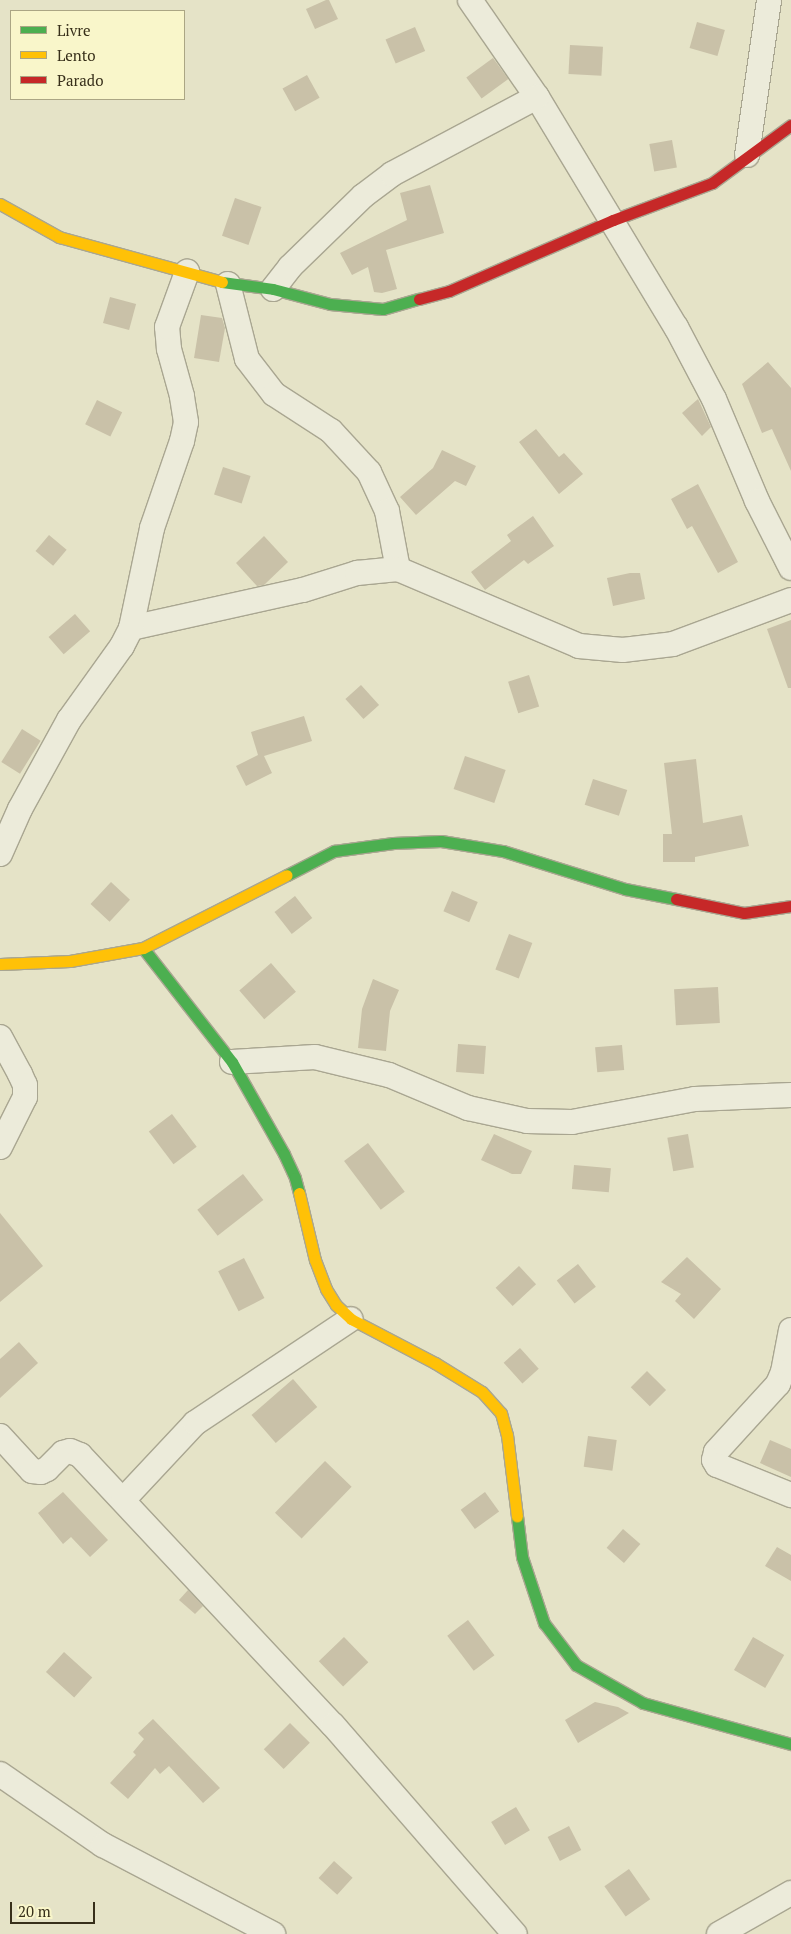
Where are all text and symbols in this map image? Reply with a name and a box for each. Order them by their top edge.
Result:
legend [10,10,185,100]
text: Livre [57,20,91,40]
text: Lento [57,45,96,65]
text: Parado [57,70,103,90]
scale bar [12,1892,98,1924]
text: 20 m [18,1901,51,1921]

